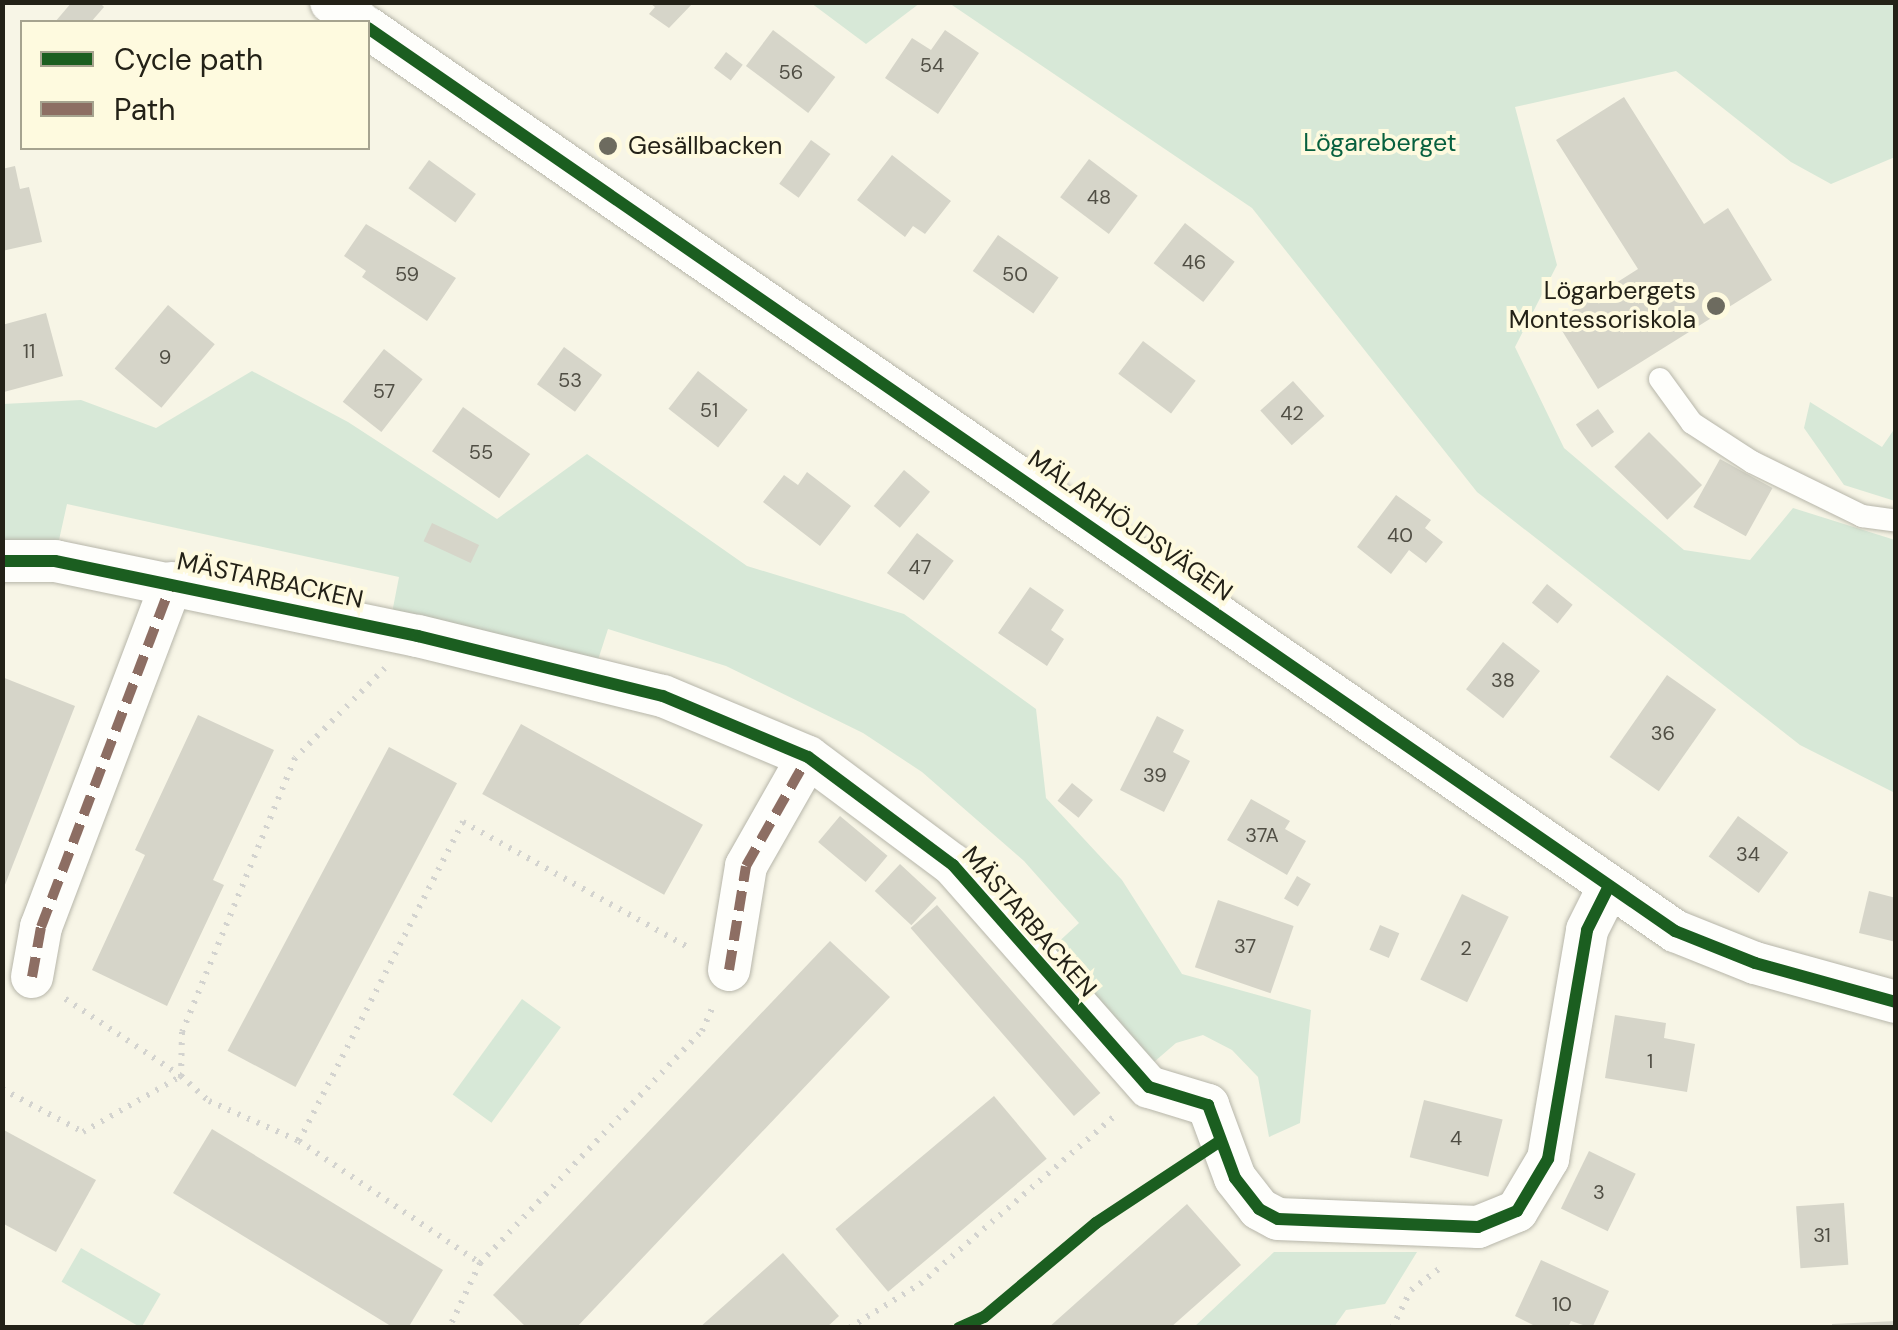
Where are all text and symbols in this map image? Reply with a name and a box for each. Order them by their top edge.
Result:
legend [20,20,370,150]
text: Cycle path [114,40,263,79]
house number: 54 [920,53,944,77]
house number: 56 [779,60,803,84]
text: Path [114,90,176,129]
park label: Lögareberget [1303,128,1457,158]
place label: Gesällbacken [628,131,782,161]
marker: Gesällbacken [597,135,619,157]
house number: 48 [1087,185,1111,209]
house number: 46 [1182,250,1206,274]
house number: 59 [395,262,419,286]
house number: 50 [1002,262,1028,286]
place label: Lögarbergets Montessoriskola [1509,277,1696,336]
marker: Lögarbergets Montessoriskola [1705,295,1727,317]
house number: 11 [23,339,35,363]
house number: 9 [159,345,171,369]
house number: 53 [558,368,582,392]
house number: 57 [373,379,395,403]
house number: 51 [700,398,718,422]
house number: 42 [1280,401,1304,425]
house number: 55 [469,440,493,464]
street label: MÄLARHÖJDSVÄGEN [1022,444,1238,608]
house number: 40 [1387,523,1413,547]
street label: MÄSTARBACKEN [174,547,366,615]
house number: 47 [909,555,931,579]
house number: 38 [1491,668,1515,692]
house number: 36 [1651,721,1675,745]
house number: 39 [1143,763,1167,787]
house number: 37A [1245,823,1279,847]
street label: MÄSTARBACKEN [956,841,1102,1003]
house number: 34 [1736,842,1760,866]
house number: 37 [1234,934,1256,958]
house number: 2 [1460,936,1472,960]
house number: 1 [1647,1049,1653,1073]
house number: 4 [1450,1126,1462,1150]
house number: 3 [1593,1180,1605,1204]
house number: 31 [1813,1223,1831,1247]
house number: 10 [1552,1292,1572,1316]

